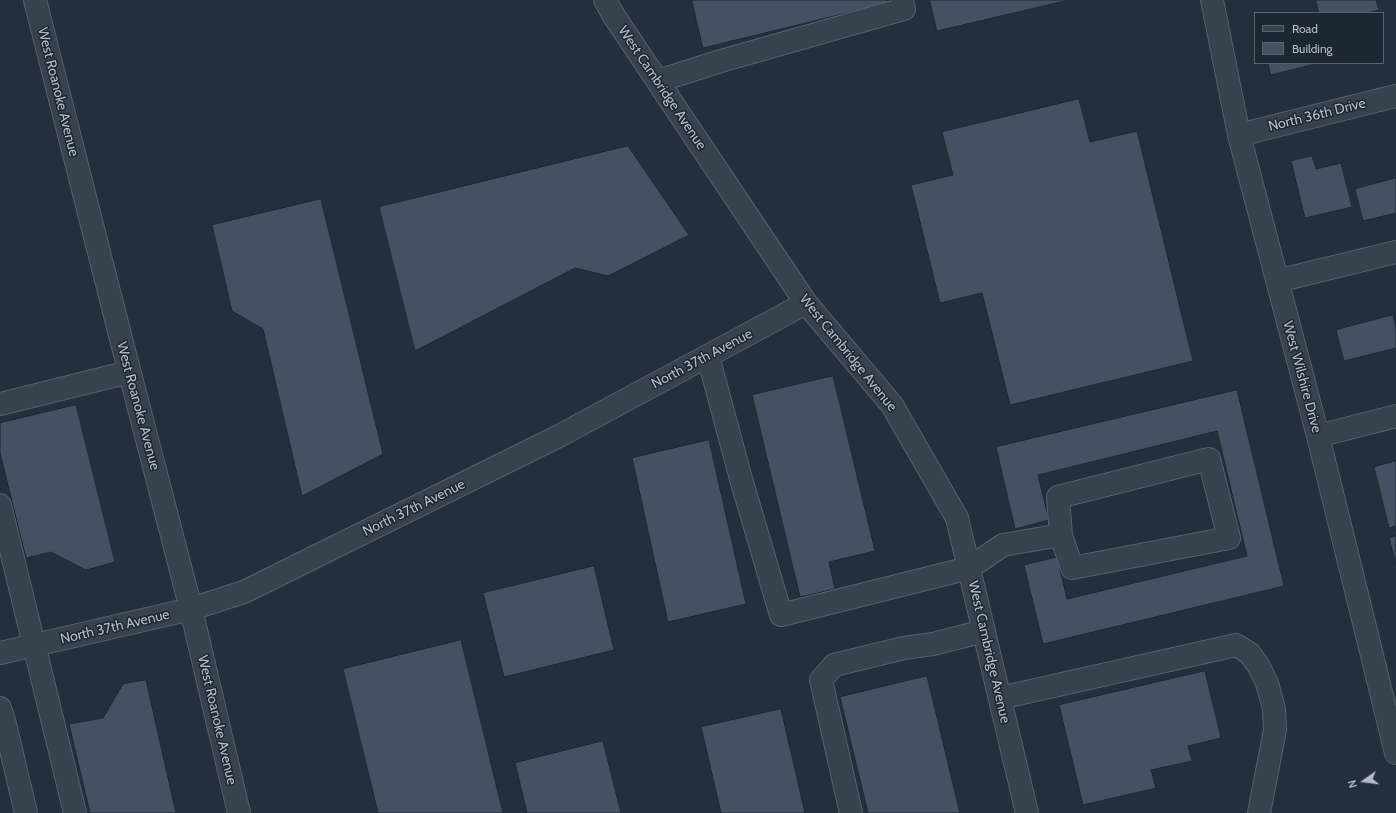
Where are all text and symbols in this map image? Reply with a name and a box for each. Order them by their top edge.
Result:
legend [1254,12,1384,64]
text: Road [1292,21,1318,36]
street label: West Cambridge Avenue [614,23,710,153]
street label: West Roanoke Avenue [34,26,82,158]
text: Building [1292,41,1333,56]
street label: North 36th Drive [1267,95,1367,135]
street label: West Cambridge Avenue [796,291,900,415]
street label: West Wilshire Drive [1279,319,1325,435]
street label: North 37th Avenue [649,325,755,393]
street label: West Roanoke Avenue [113,340,163,472]
street label: North 37th Avenue [360,476,468,540]
street label: West Cambridge Avenue [964,579,1014,725]
street label: North 37th Avenue [59,606,171,648]
street label: West Roanoke Avenue [194,654,240,786]
north arrow [1344,761,1384,801]
text: N [1345,778,1360,789]

